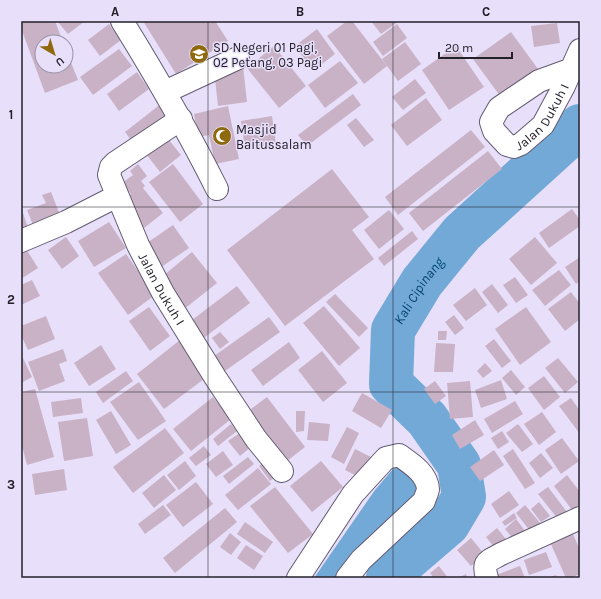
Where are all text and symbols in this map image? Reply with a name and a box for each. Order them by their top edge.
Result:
text: A [111,4,119,19]
text: B [296,4,304,19]
text: C [482,4,490,19]
north arrow [34,34,74,74]
scale bar [439,34,512,60]
place label: SD Negeri 01 Pagi, 02 Petang, 03 Pagi [213,40,322,70]
text: 20 m [445,41,473,55]
school or university icon: SD Negeri 01 Pagi, 02 Petang, 03 Pagi [188,43,210,65]
text: U [53,54,67,69]
street label: Jalan Dukuh I [513,81,572,153]
text: 1 [9,107,13,122]
place label: Masjid Baitussalam [236,122,312,152]
mosque icon: Masjid Baitussalam [211,125,233,147]
street label: Jalan Dukuh I [136,250,188,328]
water label: Kali Cipinang [390,253,448,327]
text: 2 [7,292,15,307]
text: 3 [7,477,15,492]

